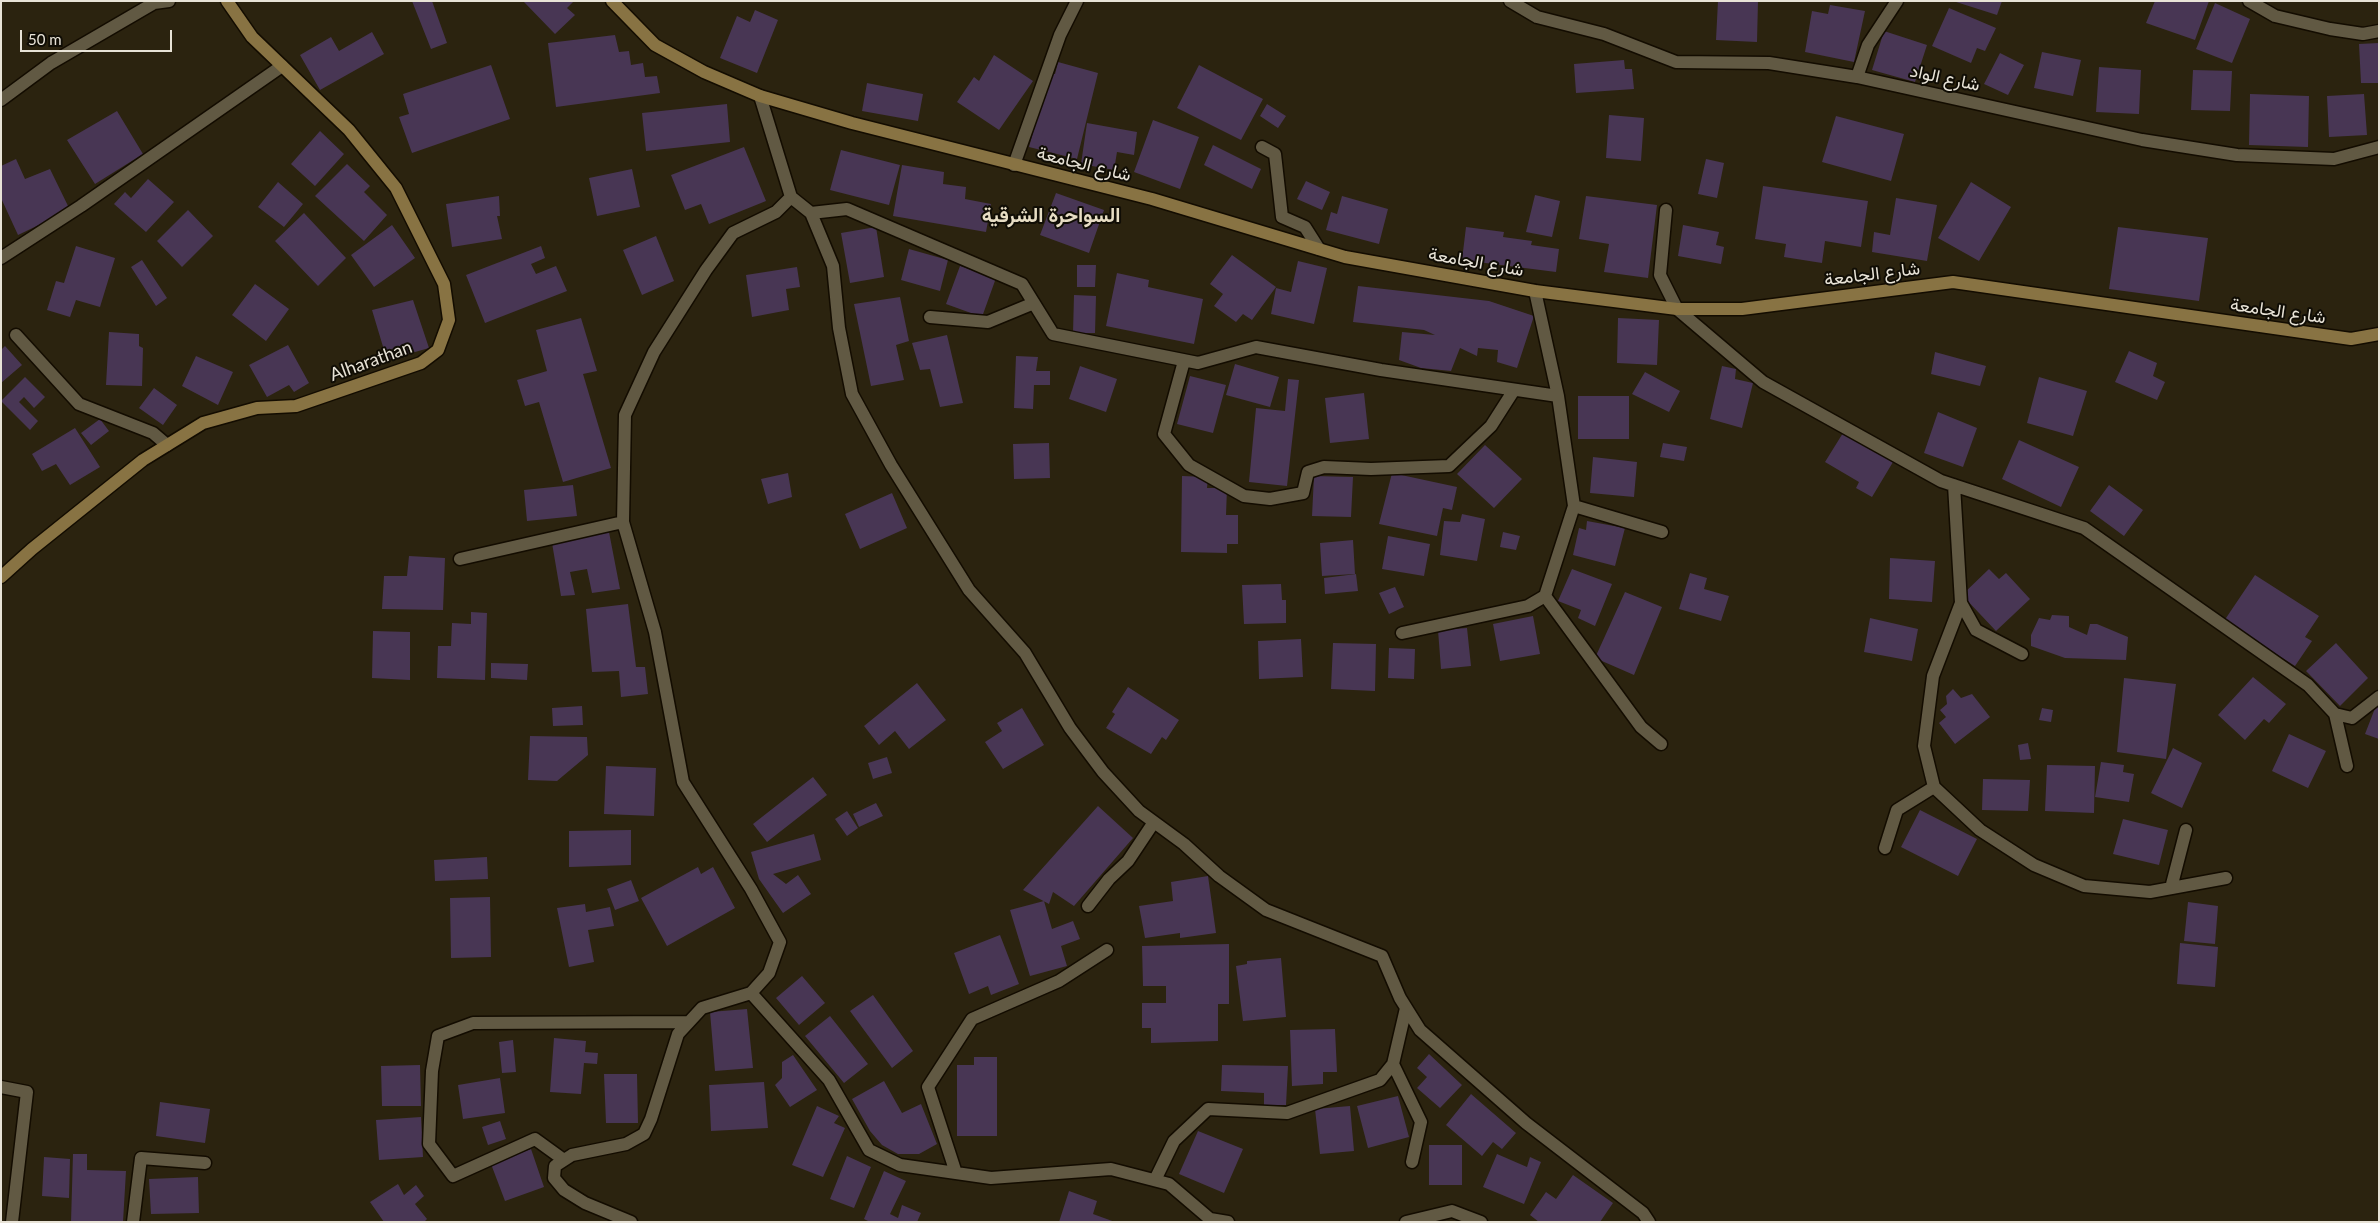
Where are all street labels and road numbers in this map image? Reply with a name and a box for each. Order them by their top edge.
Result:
street label: شارع الواد [1908,60,1982,96]
street label: شارع الجامعة [1035,142,1133,186]
street label: شارع الجامعة [1427,243,1525,281]
street label: شارع الجامعة [1823,257,1921,291]
street label: شارع الجامعة [2229,294,2327,328]
street label: Alharathan [327,336,415,386]

